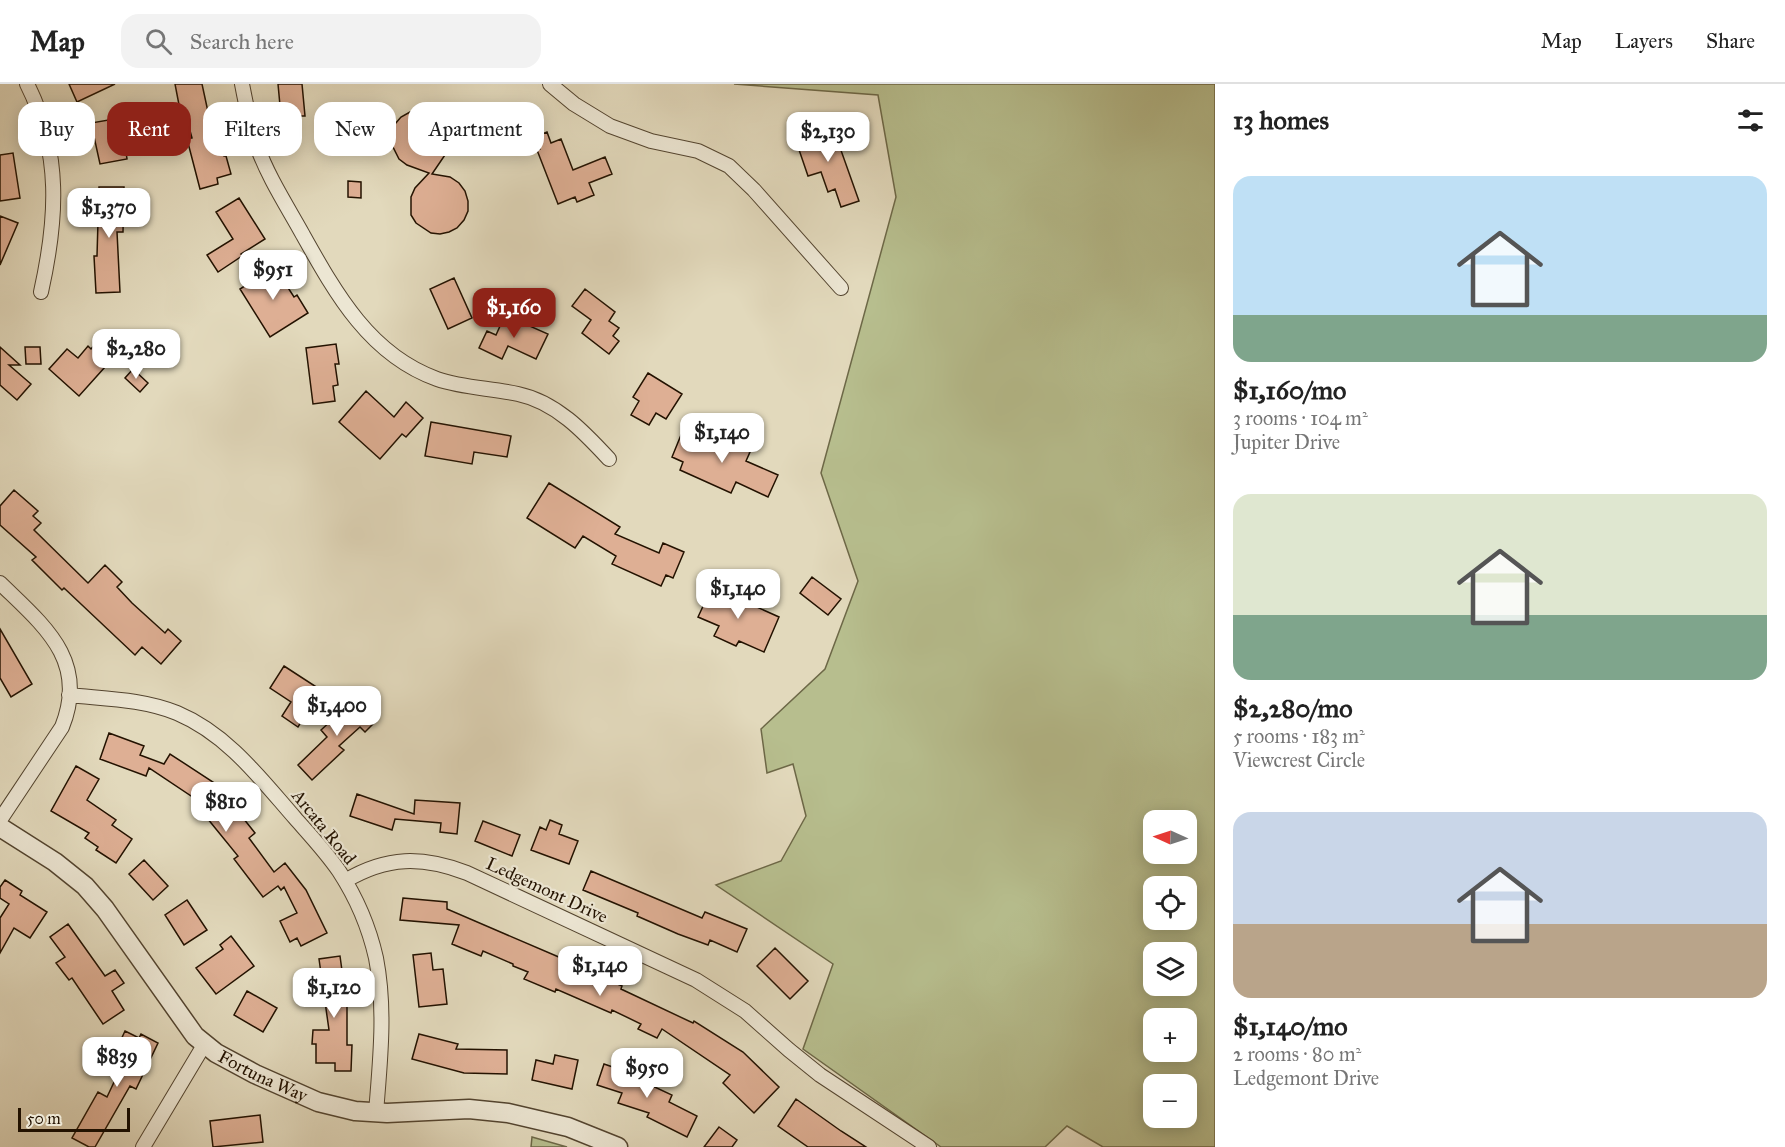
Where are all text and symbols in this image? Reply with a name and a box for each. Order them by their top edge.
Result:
search box [121,14,541,68]
text: Map [30,24,85,59]
icon: search [142,25,175,58]
text: Search here [190,28,294,55]
text: Map [1541,28,1582,54]
text: Layers [1615,28,1673,54]
text: Share [1706,28,1755,54]
chip: Buy [18,102,95,156]
chip: Rent [107,102,191,156]
chip: Filters [203,102,302,156]
chip: New [314,102,396,156]
chip: Apartment [408,102,544,156]
text: 13 homes [1233,104,1329,136]
icon: filters [1734,104,1767,137]
pin: $2,130 [779,112,877,163]
text: $2,130 [801,119,856,143]
pin: $1,370 [60,188,158,239]
text: $1,370 [81,195,137,219]
icon: home [1446,215,1554,323]
pin: $951 [237,250,309,301]
text: $951 [253,257,293,281]
pin: $1,160 [465,288,563,339]
text: $1,160 [487,295,541,319]
pin: $2,280 [87,329,185,380]
text: $2,280 [106,336,166,360]
text: $1,160/mo [1233,374,1346,406]
text: 3 rooms · 104 m² [1233,406,1368,430]
pin: $1,140 [673,413,771,464]
text: $1,140 [694,420,750,444]
text: Jupiter Drive [1233,430,1340,454]
icon: home [1446,533,1554,641]
pin: $1,140 [689,569,787,620]
text: $1,140 [710,576,766,600]
pin: $1,400 [288,686,386,737]
text: $2,280/mo [1233,692,1353,724]
text: $1,400 [307,693,367,717]
text: 5 rooms · 183 m² [1233,724,1365,748]
text: Viewcrest Circle [1233,748,1365,772]
pin: $810 [190,782,262,833]
street label: Arcata Road [286,784,361,869]
text: $810 [205,789,247,813]
north arrow [1143,810,1197,864]
map controls [1143,810,1197,1128]
icon: home [1446,851,1554,959]
street label: Ledgemont Drive [482,852,611,929]
button: locate [1143,876,1197,930]
button: layers [1143,942,1197,996]
pin: $1,140 [551,946,649,997]
text: $1,140 [572,953,628,977]
pin: $1,120 [285,968,383,1019]
text: $1,120 [307,975,361,999]
button: + [1143,1008,1197,1062]
text: $1,140/mo [1233,1010,1348,1042]
pin: $839 [81,1037,153,1088]
text: 2 rooms · 80 m² [1233,1042,1361,1066]
text: $839 [96,1044,138,1068]
street label: Fortuna Way [214,1045,311,1107]
pin: $950 [611,1048,683,1099]
text: $950 [625,1055,669,1079]
text: Ledgemont Drive [1233,1066,1379,1090]
button: − [1143,1074,1197,1128]
scale bar [18,1105,130,1132]
text: 50 m [27,1109,61,1128]

